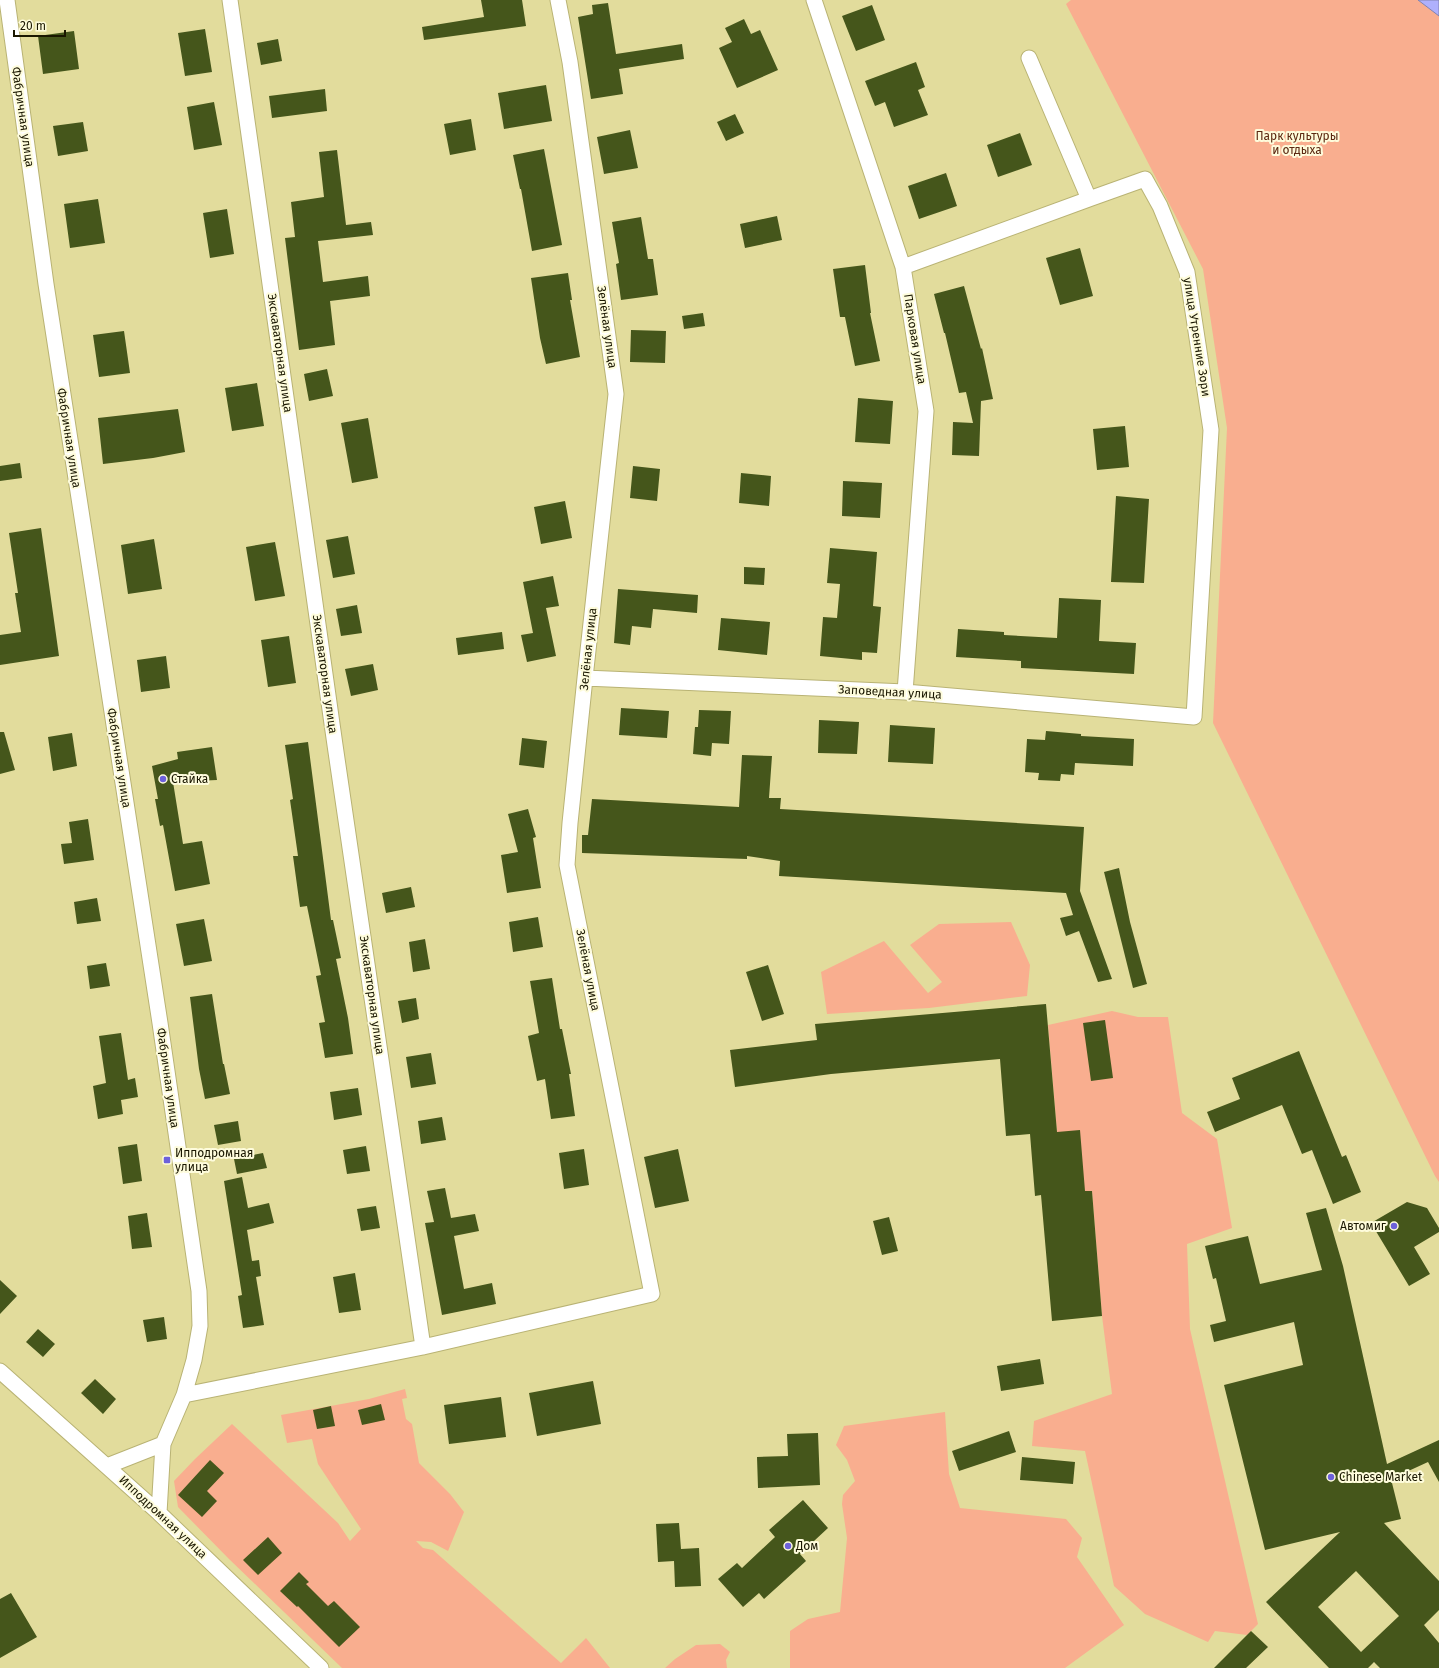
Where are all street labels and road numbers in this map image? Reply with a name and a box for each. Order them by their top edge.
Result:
street label: Фабричная улица [9,66,37,168]
street label: улица Утренние Зори [1181,276,1213,398]
street label: Зелёная улица [594,285,620,369]
street label: Экскаваторная улица [265,293,295,413]
street label: Парковая улица [901,293,929,385]
street label: Фабричная улица [54,387,84,489]
street label: Зелёная улица [577,607,599,691]
street label: Экскаваторная улица [310,614,340,734]
street label: Заповедная улица [838,682,942,702]
street label: Фабричная улица [104,707,134,809]
street label: Зелёная улица [573,928,603,1012]
street label: Экскаваторная улица [357,935,387,1055]
street label: Фабричная улица [154,1027,182,1129]
street label: Ипподромная улица [116,1473,210,1561]

